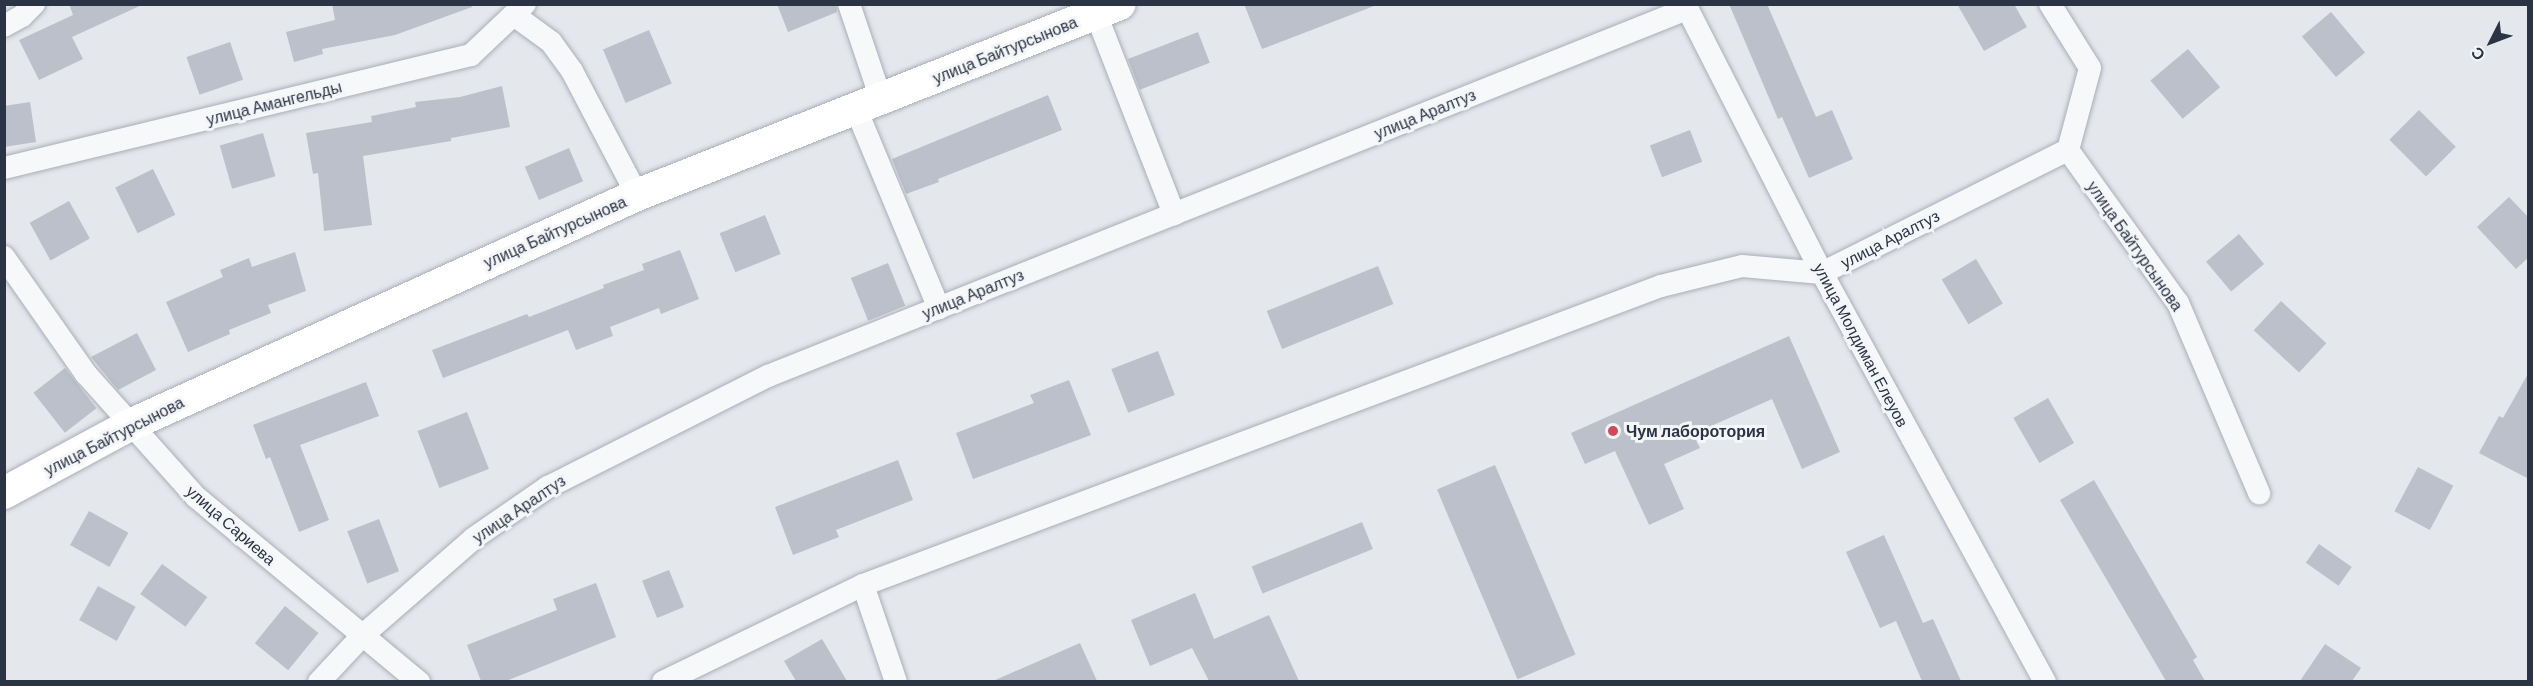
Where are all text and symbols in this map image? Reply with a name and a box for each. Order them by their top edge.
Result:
street label: улица Байтурсынова [930,12,1080,88]
north arrow [2461,12,2521,72]
text: С [2466,44,2488,65]
street label: улица Амангельды [204,77,344,129]
street label: улица Аралтуз [1371,85,1479,143]
street label: улица Байтурсынова [2083,177,2187,315]
street label: улица Байтурсынова [481,192,629,272]
street label: улица Аралтуз [1838,206,1942,272]
street label: улица Молдиман Елеуов [1810,260,1912,430]
street label: улица Аралтуз [919,265,1027,323]
street label: улица Байтурсынова [41,392,187,480]
place label: Чум лаборотория [1626,421,1765,441]
marker: Чум лаборотория [1604,422,1622,440]
street label: улица Аралтуз [469,471,569,547]
street label: улица Сариева [183,481,279,569]

